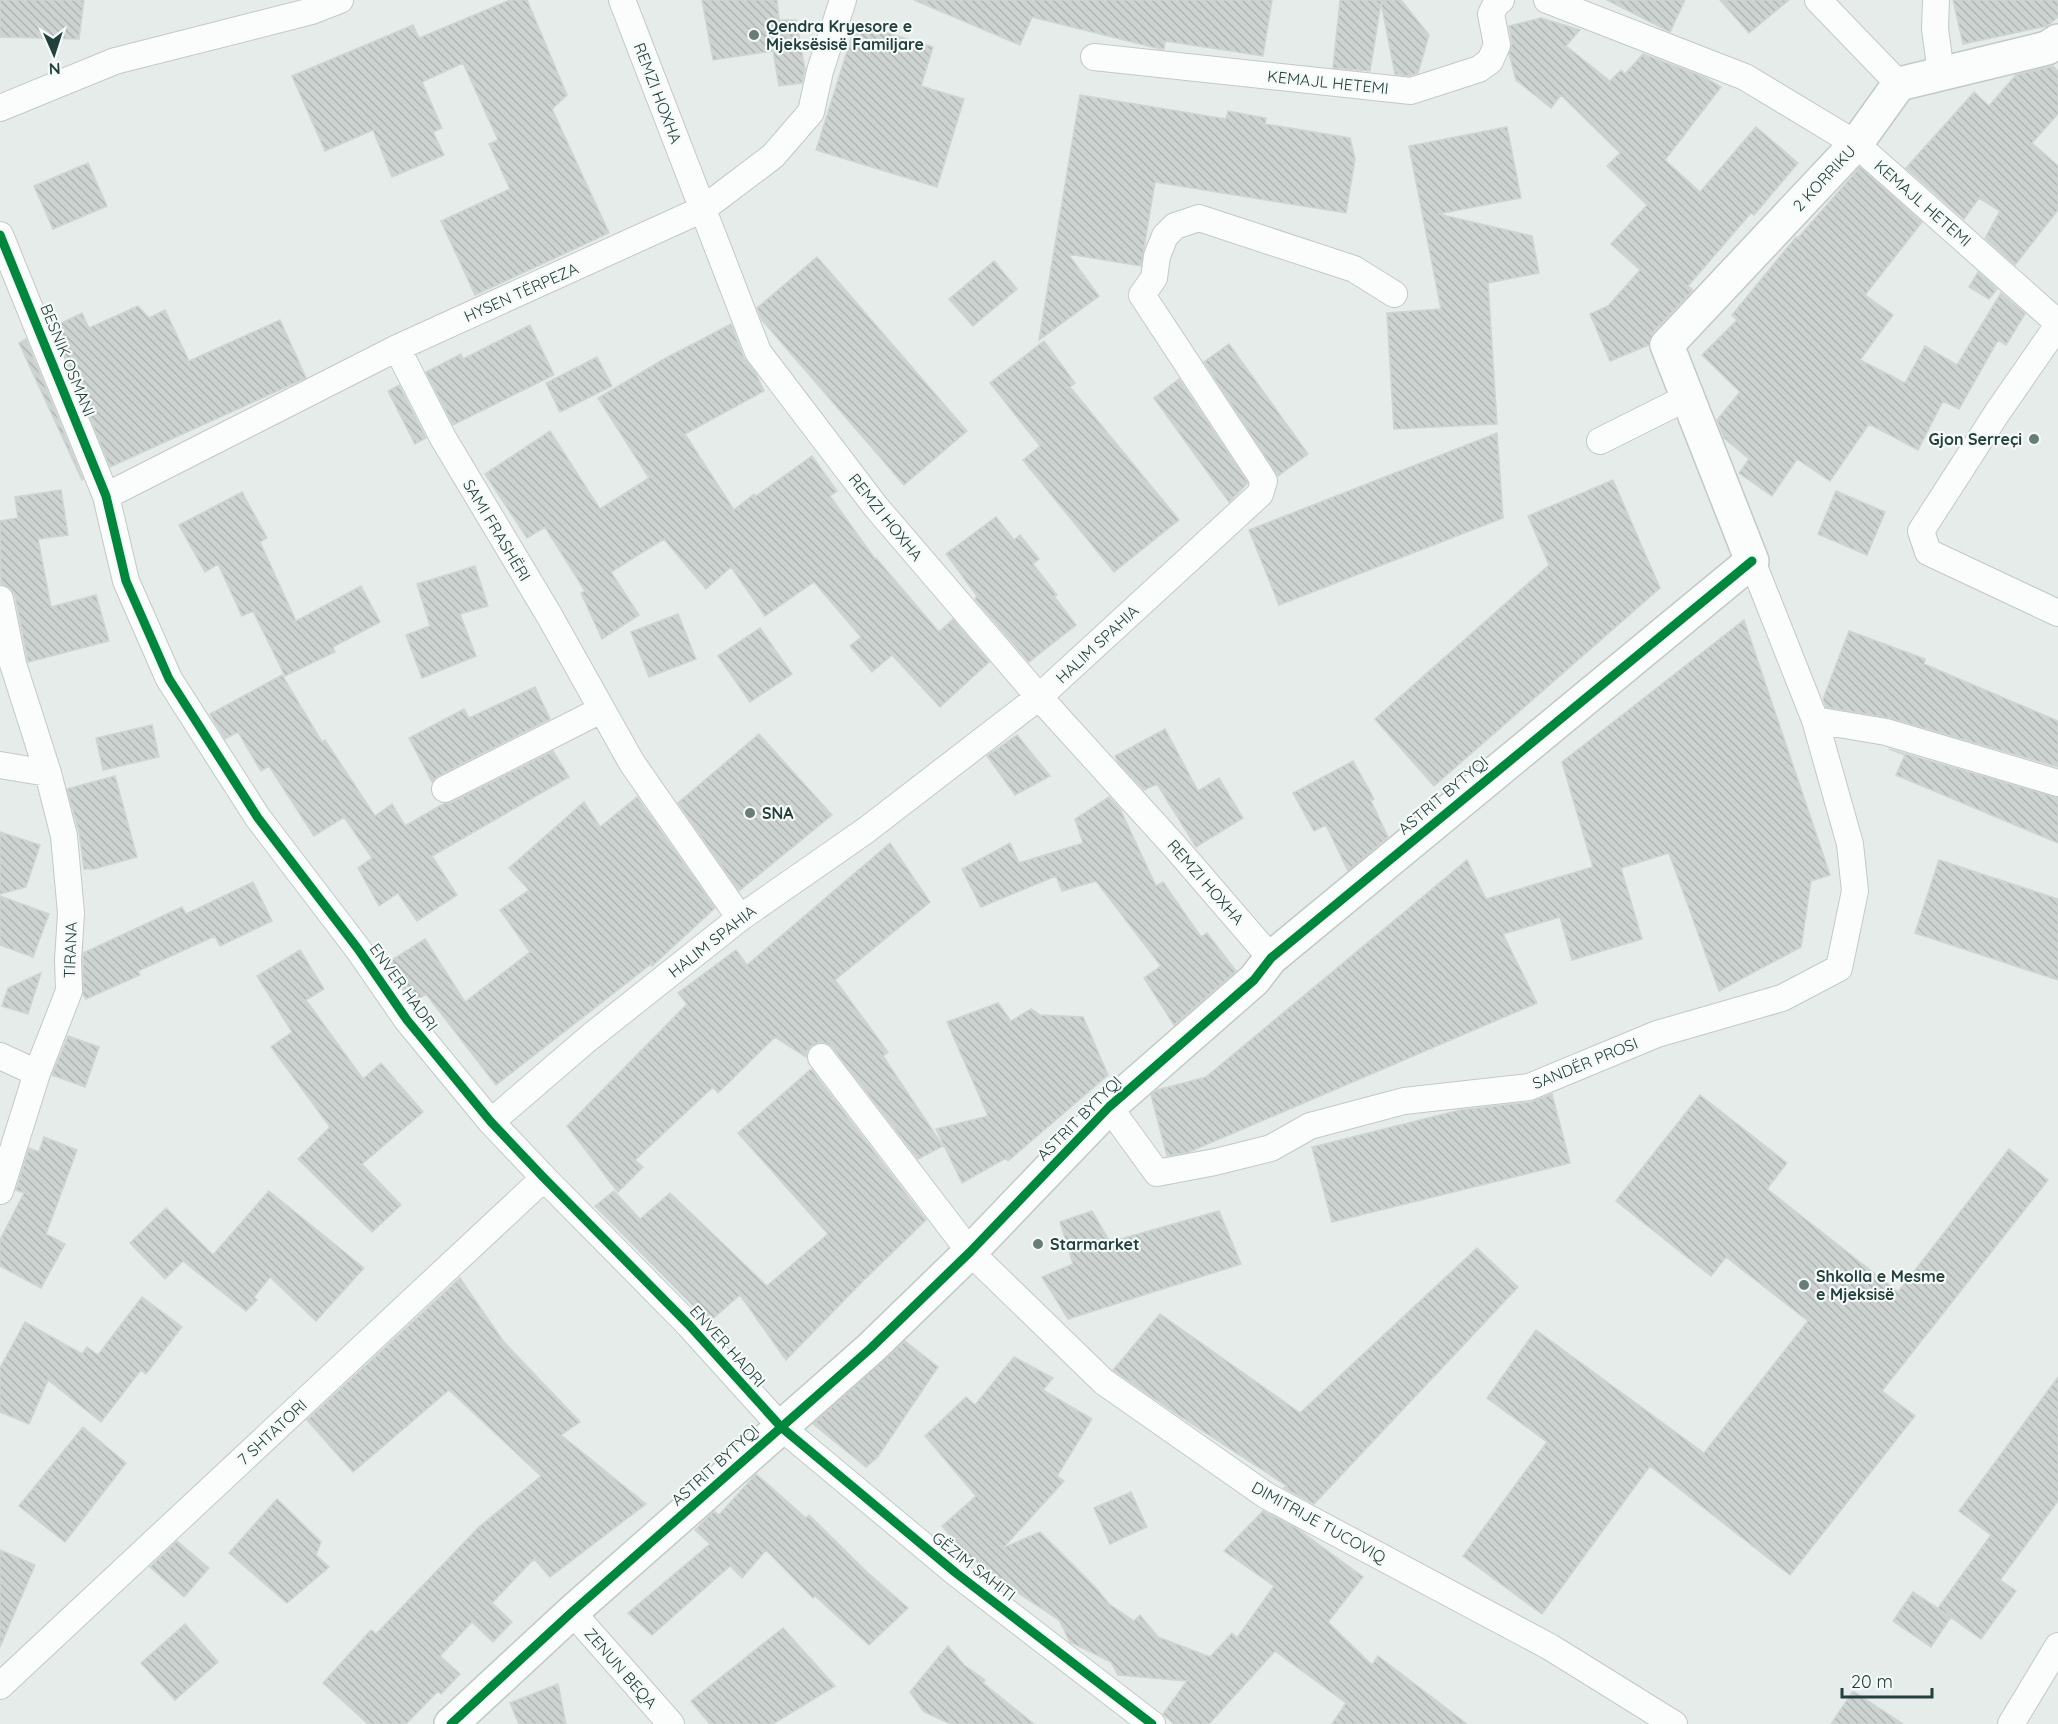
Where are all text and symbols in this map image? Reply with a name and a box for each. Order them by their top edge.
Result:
place label: Qendra Kryesore e Mjeksësisë Familjare [766,16,924,54]
north arrow [24,24,84,84]
marker: Qendra Kryesore e Mjeksësisë Familjare [747,28,761,42]
street label: REMZI HOXHA [630,40,686,146]
text: N [48,59,61,79]
street label: KEMAJL HETEMI [1266,66,1390,98]
street label: 2 KORRIKU [1788,141,1860,215]
street label: KEMAJL HETEMI [1870,155,1976,251]
street label: HYSEN TËRPEZA [461,258,581,326]
street label: BESNIK OSMANI [36,301,100,419]
place label: Gjon Serreçi [1928,429,2022,449]
marker: Gjon Serreçi [2027,432,2041,446]
street label: REMZI HOXHA [845,469,927,565]
street label: SAMI FRASHËRI [459,475,535,585]
street label: HALIM SPAHIA [1051,601,1143,687]
street label: ASTRIT BYTYQI [1394,751,1492,839]
place label: SNA [762,803,794,823]
marker: SNA [743,806,757,820]
street label: REMZI HOXHA [1163,835,1249,929]
street label: HALIM SPAHIA [664,900,760,982]
street label: TIRANA [59,921,81,979]
street label: ENVER HADRI [365,939,443,1035]
street label: SANDËR PROSI [1529,1033,1641,1093]
street label: ASTRIT BYTYQI [1032,1071,1126,1165]
place label: Starmarket [1050,1234,1140,1254]
marker: Starmarket [1031,1237,1045,1251]
place label: Shkolla e Mesme e Mjeksisë [1816,1266,1945,1304]
marker: Shkolla e Mesme e Mjeksisë [1797,1278,1811,1292]
street label: ENVER HADRI [686,1301,770,1391]
street label: 7 SHTATORI [233,1395,311,1469]
street label: ASTRIT BYTYQI [667,1420,763,1510]
street label: DIMITRIJE TUCOVIQ [1248,1477,1390,1567]
street label: GËZIM SAHITI [928,1527,1020,1605]
street label: ZENUN BEQA [580,1623,662,1713]
scale bar [1842,1661,1932,1699]
text: 20 m [1851,1670,1893,1693]

